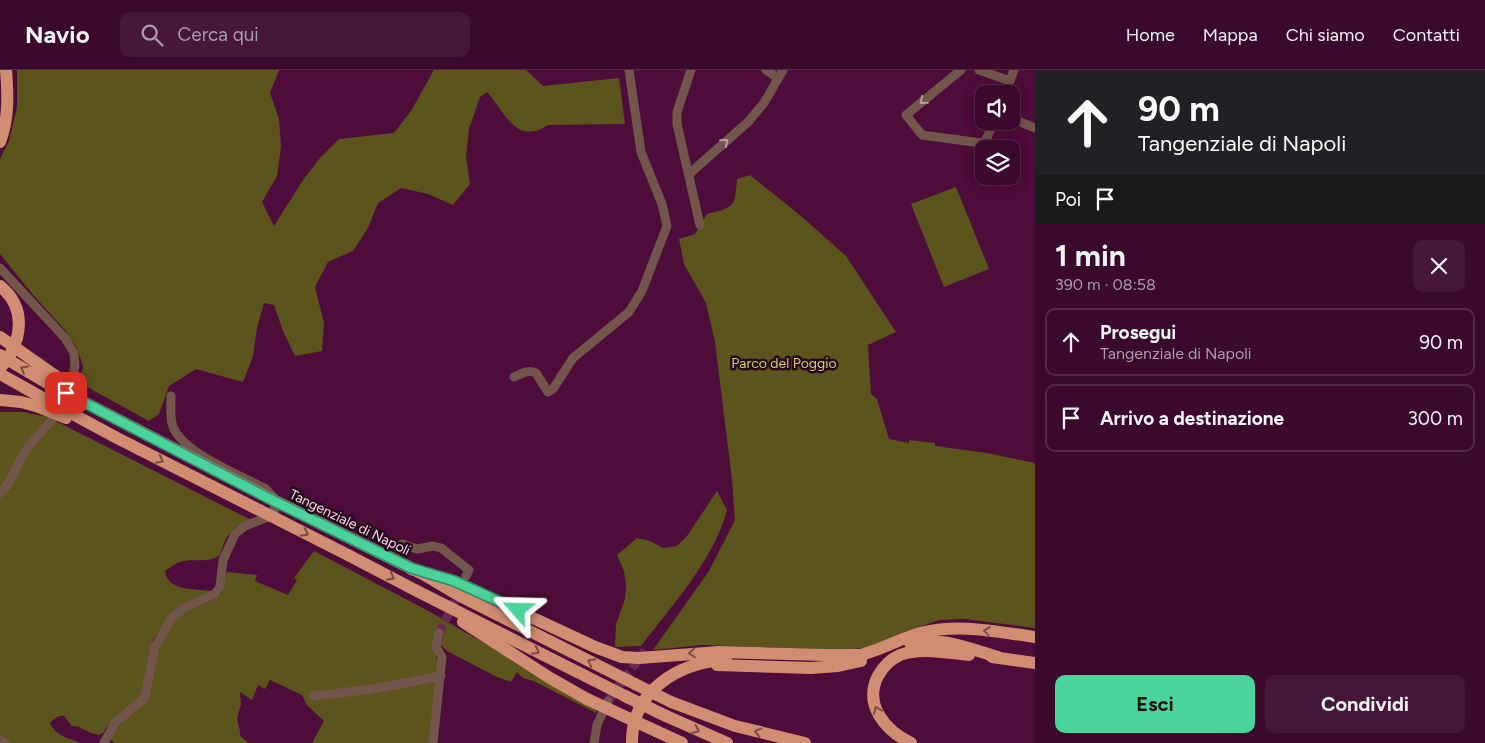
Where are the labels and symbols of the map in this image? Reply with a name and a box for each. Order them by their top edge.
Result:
one-way arrow [920,96,929,105]
one-way arrow [720,139,729,148]
park label: Parco del Poggio [731,355,837,372]
one-way arrow [21,366,30,376]
pin [45,372,87,414]
one-way arrow [155,454,164,464]
street label: Tangenziale di Napoli [286,486,413,559]
one-way arrow [300,527,309,538]
one-way arrow [385,571,394,581]
position arrow [491,583,543,635]
one-way arrow [982,626,991,636]
one-way arrow [530,645,539,655]
one-way arrow [687,647,695,658]
one-way arrow [588,658,597,668]
one-way arrow [873,706,884,715]
one-way arrow [691,724,700,735]
one-way arrow [754,727,762,737]

